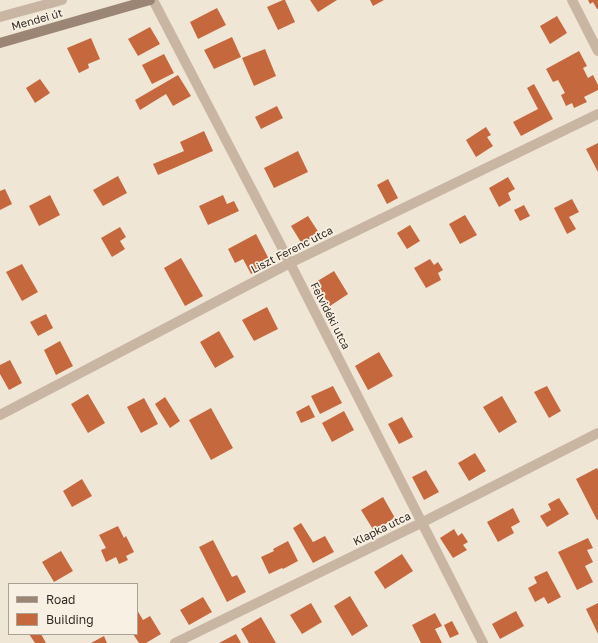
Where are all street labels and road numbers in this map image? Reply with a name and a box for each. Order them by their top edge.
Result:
street label: Mendei út [10,6,64,34]
street label: Liszt Ferenc utca [249,224,335,276]
street label: Felvidéki utca [307,280,353,352]
street label: Klapka utca [351,509,413,549]

